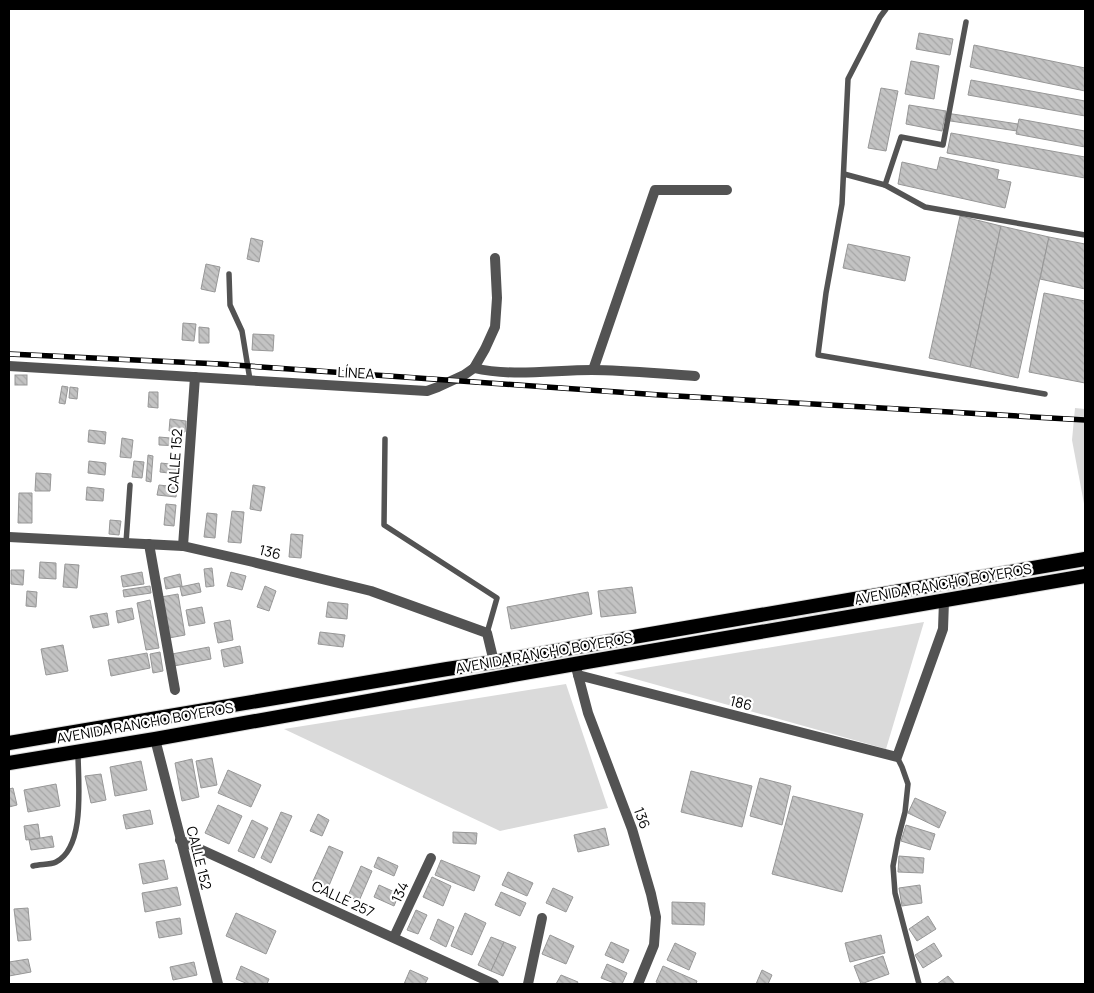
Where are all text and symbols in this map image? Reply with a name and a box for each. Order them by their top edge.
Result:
street label: LÍNEA [337,362,375,383]
street label: CALLE 152 [163,428,186,494]
street label: 136 [257,540,283,563]
street label: AVENIDA RANCHO BOYEROS [853,559,1033,608]
street label: AVENIDA RANCHO BOYEROS [454,628,634,677]
street label: 186 [728,691,754,714]
street label: AVENIDA RANCHO BOYEROS [55,698,235,747]
street label: 136 [630,804,655,831]
street label: CALLE 152 [182,824,217,892]
street label: CALLE 257 [309,876,377,921]
street label: 134 [386,878,413,906]

